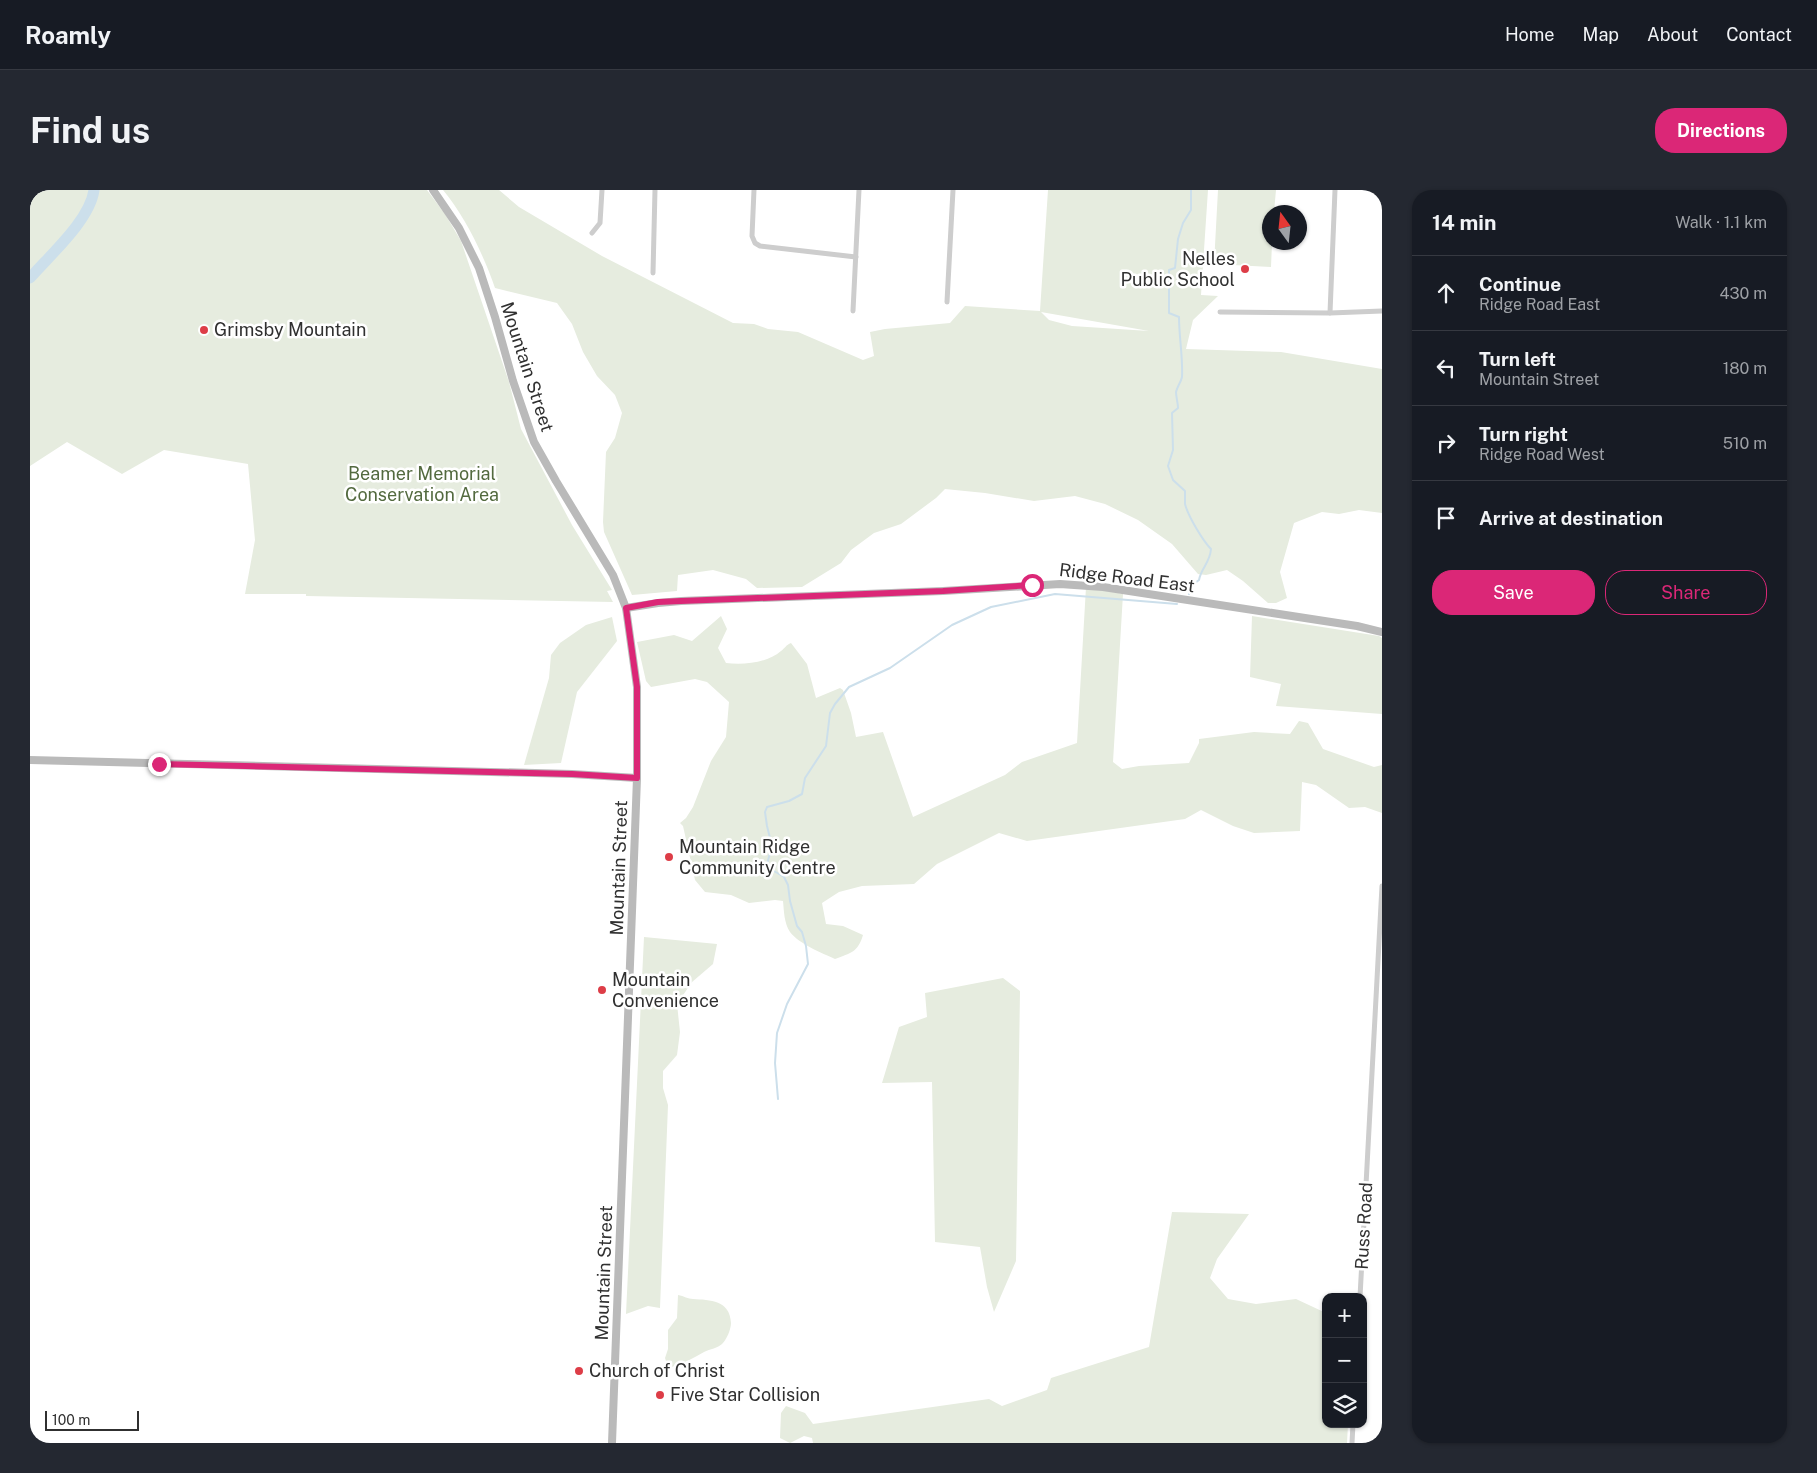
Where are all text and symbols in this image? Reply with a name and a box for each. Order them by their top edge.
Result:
text: Roamly [25,21,111,49]
text: Home [1505,24,1555,45]
text: Map [1583,24,1619,45]
text: About [1647,24,1698,45]
text: Contact [1726,24,1792,45]
button: Directions [1655,108,1787,153]
text: Find us [30,110,150,151]
north arrow [1262,205,1307,250]
text: 14 min [1432,210,1496,235]
text: Walk · 1.1 km [1675,213,1767,232]
place label: Nelles Public School [1121,248,1235,290]
marker: Nelles Public School [1239,263,1251,275]
text: Continue [1479,273,1561,295]
icon: ahead [1432,279,1460,307]
text: 430 m [1719,284,1767,303]
text: Ridge Road East [1479,295,1600,314]
street label: Mountain Street [497,299,558,434]
place label: Grimsby Mountain [214,319,366,340]
marker: Grimsby Mountain [198,324,210,336]
text: Turn left [1479,348,1556,370]
icon: left [1432,354,1460,382]
text: 180 m [1723,359,1767,378]
text: Mountain Street [1479,370,1599,389]
text: Turn right [1479,423,1568,445]
icon: right [1432,429,1460,457]
text: 510 m [1723,434,1767,453]
text: Ridge Road West [1479,445,1605,464]
park label: Beamer Memorial Conservation Area [345,463,499,505]
icon: arrive [1432,504,1460,532]
text: Arrive at destination [1479,507,1663,529]
street label: Ridge Road East [1058,559,1196,596]
button: Save [1432,570,1595,615]
button: Share [1605,570,1767,615]
route start [1021,574,1044,597]
route end [148,753,171,776]
street label: Mountain Street [606,800,631,936]
place label: Mountain Ridge Community Centre [679,836,836,878]
marker: Mountain Ridge Community Centre [663,851,675,863]
place label: Mountain Convenience [612,969,719,1011]
marker: Mountain Convenience [596,984,608,996]
street label: Russ Road [1351,1182,1376,1270]
street label: Mountain Street [591,1205,616,1341]
map controls [1322,1293,1367,1428]
button: + [1322,1293,1367,1338]
button: − [1322,1338,1367,1383]
place label: Church of Christ [589,1360,725,1381]
marker: Church of Christ [573,1365,585,1377]
button: layers [1322,1383,1367,1428]
place label: Five Star Collision [670,1384,820,1405]
marker: Five Star Collision [654,1389,666,1401]
scale bar [45,1408,139,1431]
text: 100 m [52,1412,90,1428]

